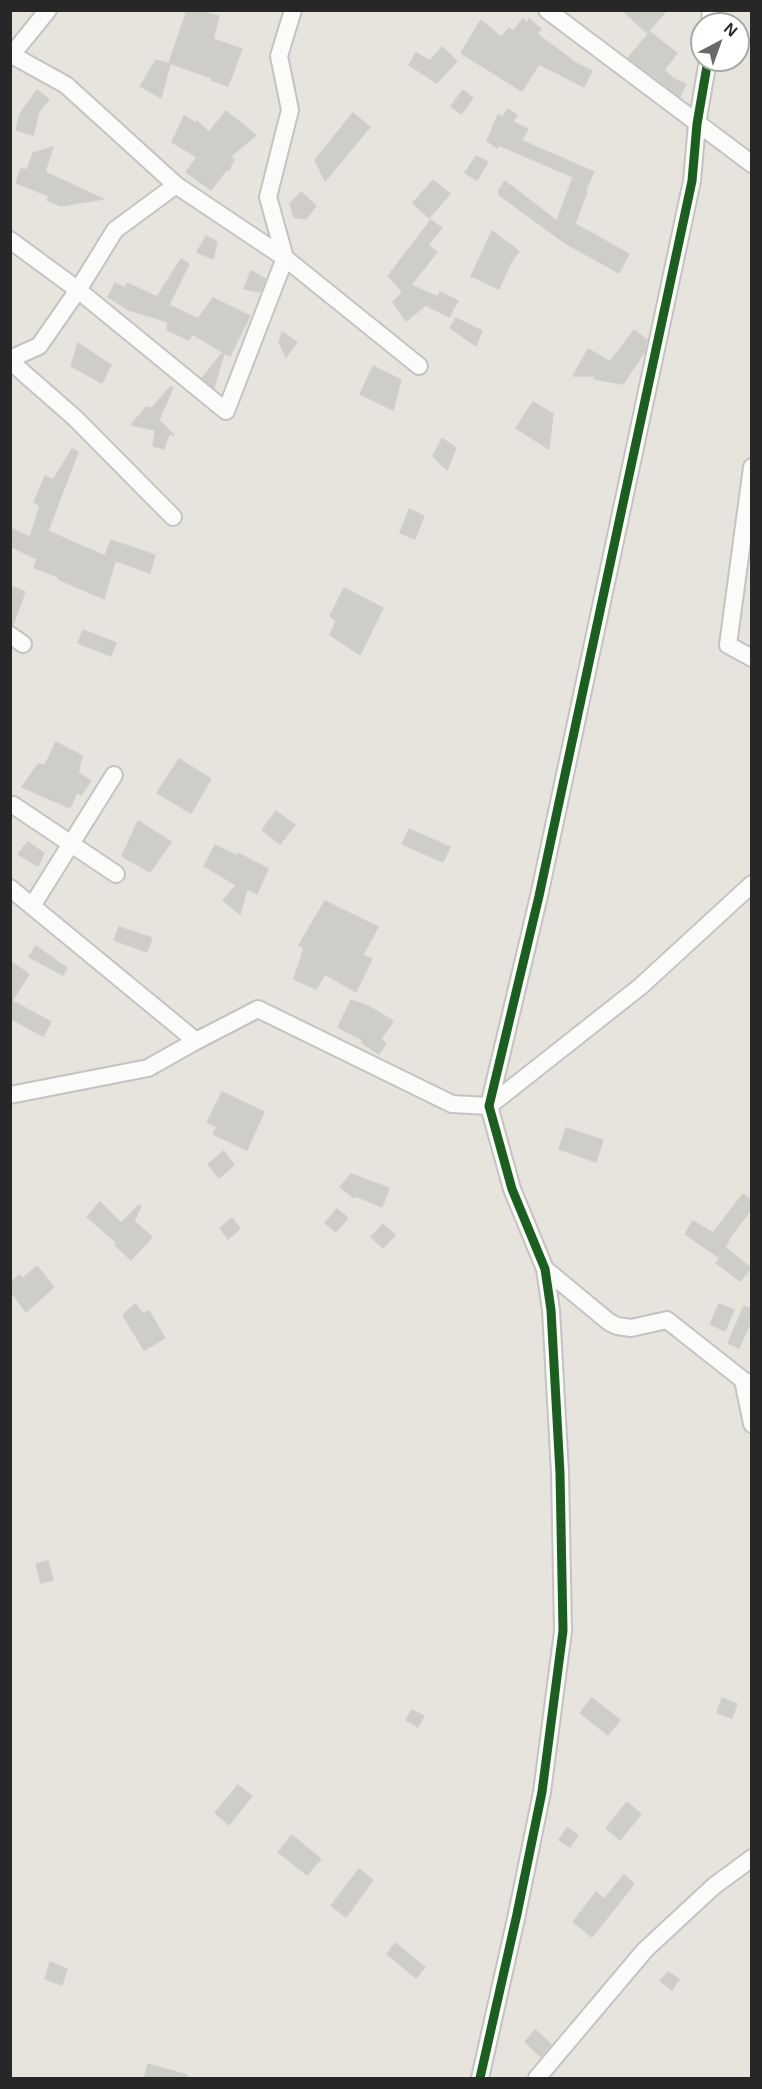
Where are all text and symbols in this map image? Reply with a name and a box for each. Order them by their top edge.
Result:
north arrow [690,12,750,72]
text: N [721,19,741,40]

